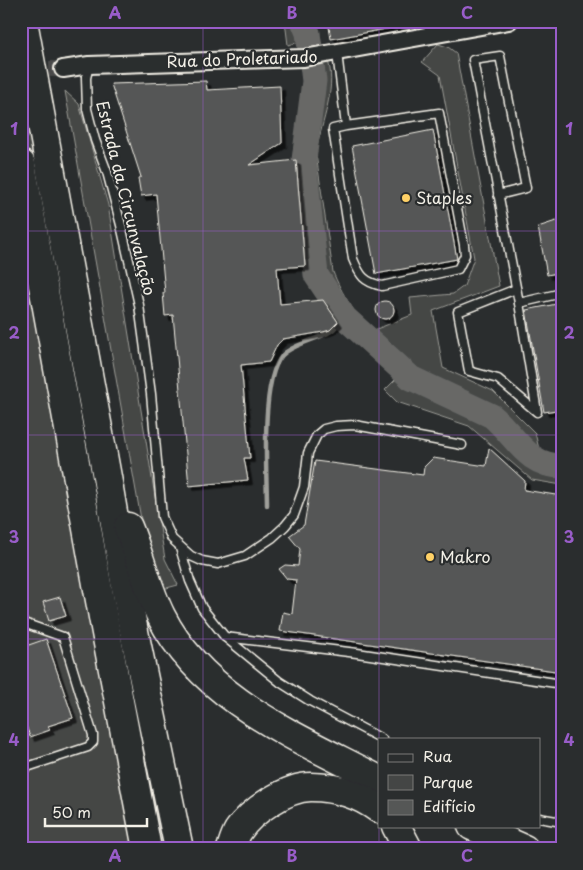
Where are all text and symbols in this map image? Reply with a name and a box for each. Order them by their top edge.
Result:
text: A [109,0,122,24]
text: B [287,0,298,24]
text: C [461,0,473,24]
street label: Rua do Proletariado [166,43,318,73]
street label: Estrada da Circunvalação [91,98,163,298]
text: 1 [10,116,18,140]
text: 1 [565,116,573,140]
place label: Staples [416,185,472,209]
marker: Staples [400,192,412,204]
text: 2 [8,320,20,344]
text: 2 [563,320,575,344]
text: 3 [9,524,19,548]
text: 3 [564,524,574,548]
place label: Makro [440,544,491,568]
marker: Makro [424,551,436,563]
text: 4 [9,727,20,751]
text: 4 [564,727,575,751]
legend [378,738,540,828]
text: Rua [423,744,452,767]
text: Parque [423,770,473,793]
text: Edifício [423,794,476,817]
scale bar [45,795,148,827]
text: 50 m [52,800,91,823]
text: A [109,843,122,867]
text: B [287,843,298,867]
text: C [461,843,473,867]

